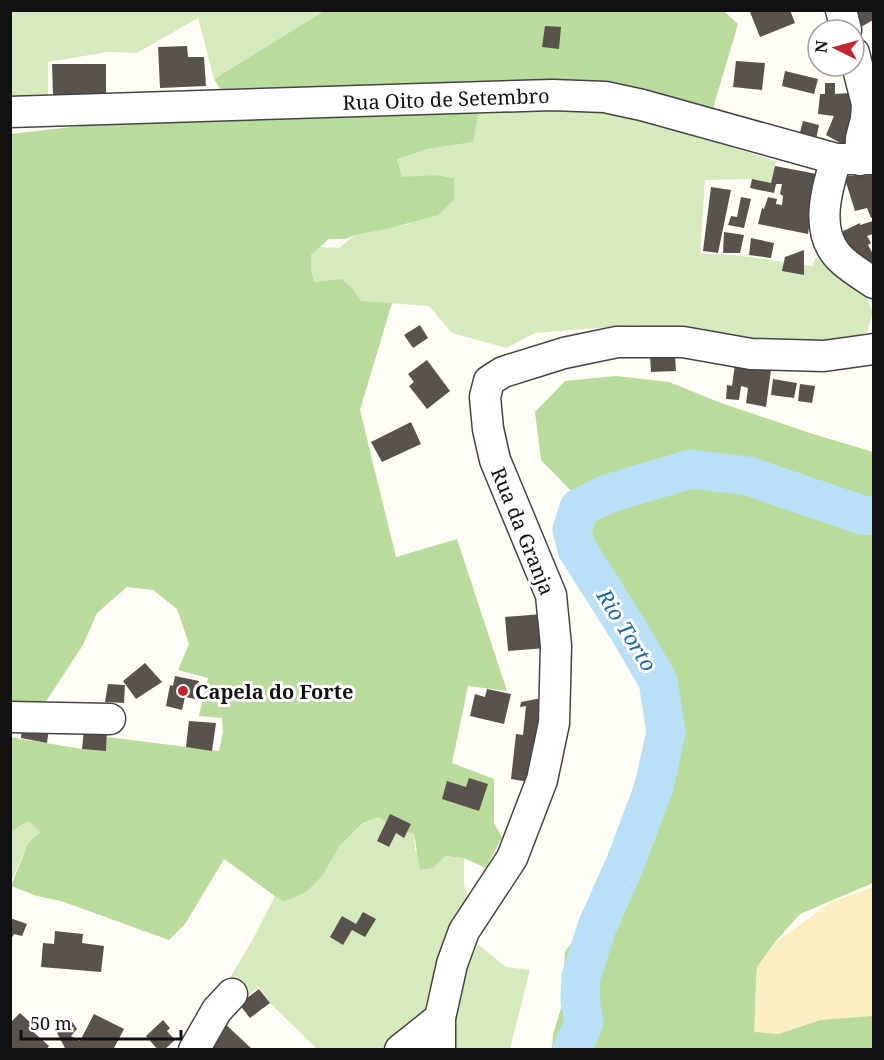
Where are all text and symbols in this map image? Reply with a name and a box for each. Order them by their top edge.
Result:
north arrow [806,18,866,78]
text: N [810,39,833,54]
street label: Rua Oito de Setembro [342,82,550,116]
street label: Rua da Granja [485,463,561,599]
water label: Rio Torto [590,583,663,676]
place label: Capela do Forte [195,678,353,705]
marker: Capela do Forte [176,684,190,698]
scale bar [21,1003,182,1041]
text: 50 m [30,1011,72,1035]

